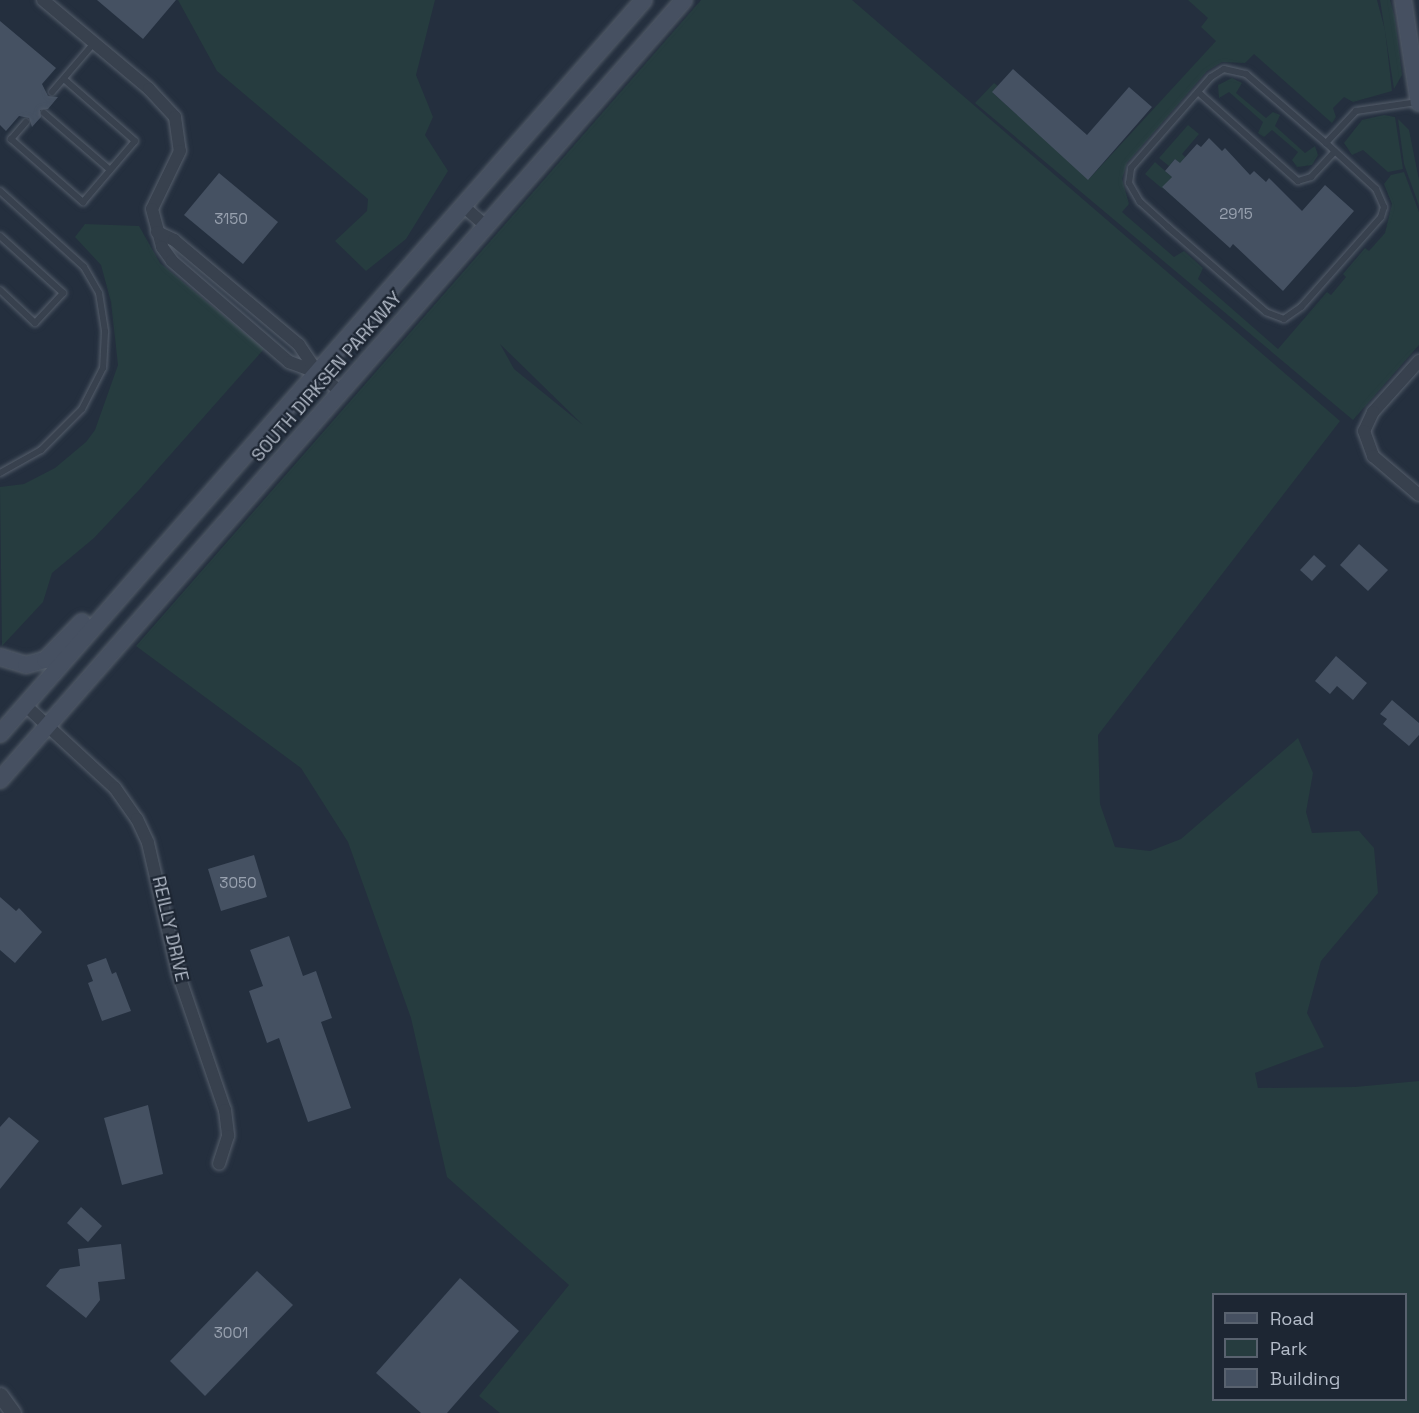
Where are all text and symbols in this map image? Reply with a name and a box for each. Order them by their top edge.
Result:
house number: 2915 [1219,205,1253,223]
house number: 3150 [214,210,248,228]
street label: SOUTH DIRKSEN PARKWAY [247,288,407,466]
street label: REILLY DRIVE [147,874,193,984]
house number: 3050 [219,874,257,892]
legend [1212,1293,1407,1401]
text: Road [1270,1307,1314,1330]
house number: 3001 [214,1324,248,1342]
text: Park [1270,1337,1307,1360]
text: Building [1270,1367,1340,1390]

